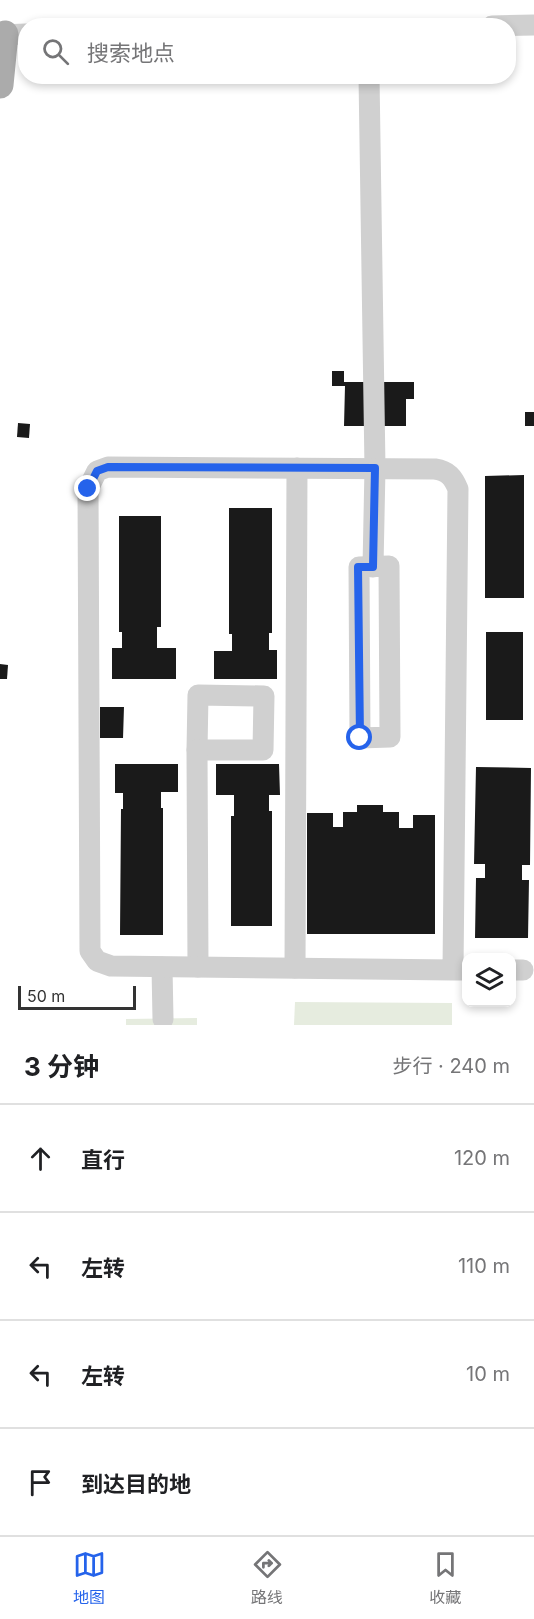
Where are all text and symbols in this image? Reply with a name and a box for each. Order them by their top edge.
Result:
search box [18,18,516,84]
icon: search [39,35,72,68]
text: 搜索地点 [87,40,175,66]
route end [74,475,100,501]
route start [346,724,372,750]
map controls [462,953,516,1007]
button: layers [462,953,516,1007]
scale bar [18,983,136,1010]
text: 50 m [27,986,65,1006]
text: 3 分钟 [24,1051,99,1082]
text: 步行 · 240 m [392,1054,510,1078]
icon: ahead [24,1142,57,1175]
text: 120 m [454,1146,510,1170]
text: 直行 [81,1147,125,1173]
icon: left [24,1250,57,1283]
text: 110 m [458,1254,510,1278]
text: 左转 [81,1255,125,1281]
icon: left [24,1358,57,1391]
text: 10 m [466,1362,510,1386]
text: 左转 [81,1363,125,1389]
icon: arrive [24,1466,57,1499]
text: 到达目的地 [81,1471,191,1497]
tab: 地图 [73,1548,106,1608]
tab: 路线 [251,1548,284,1608]
tab: 收藏 [429,1548,462,1608]

